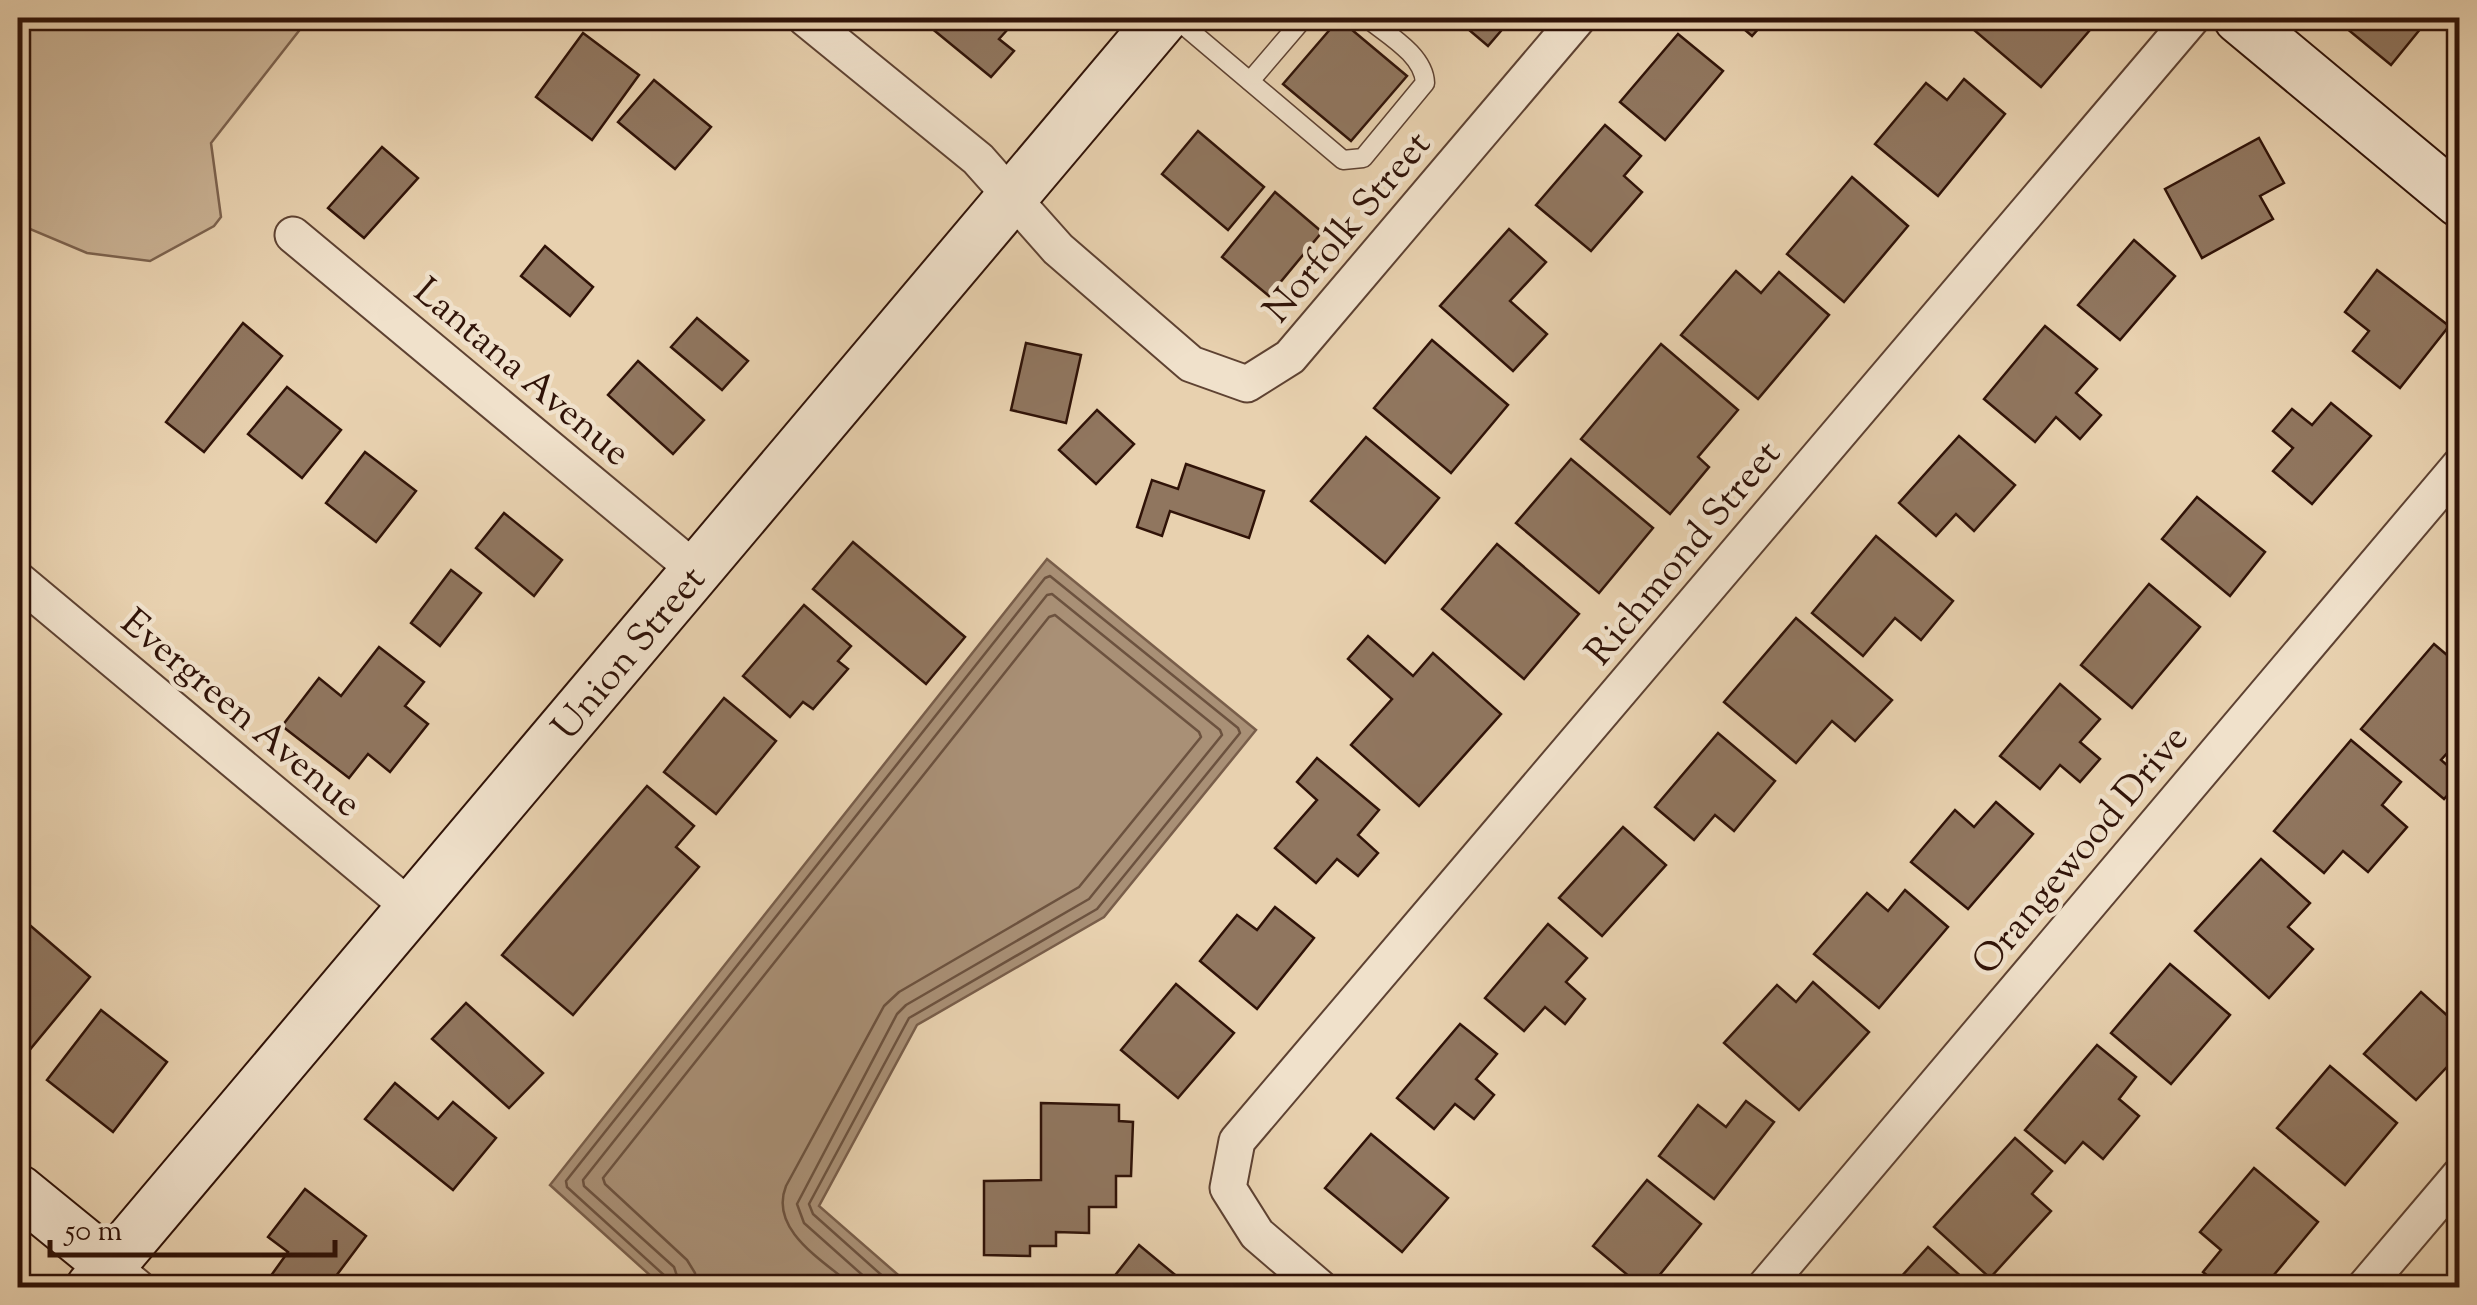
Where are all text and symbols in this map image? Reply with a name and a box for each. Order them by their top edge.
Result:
street label: Norfolk Street [1253,121,1445,336]
street label: Lantana Avenue [400,267,640,481]
street label: Richmond Street [1575,430,1795,679]
street label: Union Street [541,556,720,754]
street label: Evergreen Avenue [107,598,371,832]
street label: Orangewood Drive [1961,715,2203,988]
scale bar [50,1195,335,1257]
text: 50 m [63,1211,123,1254]

